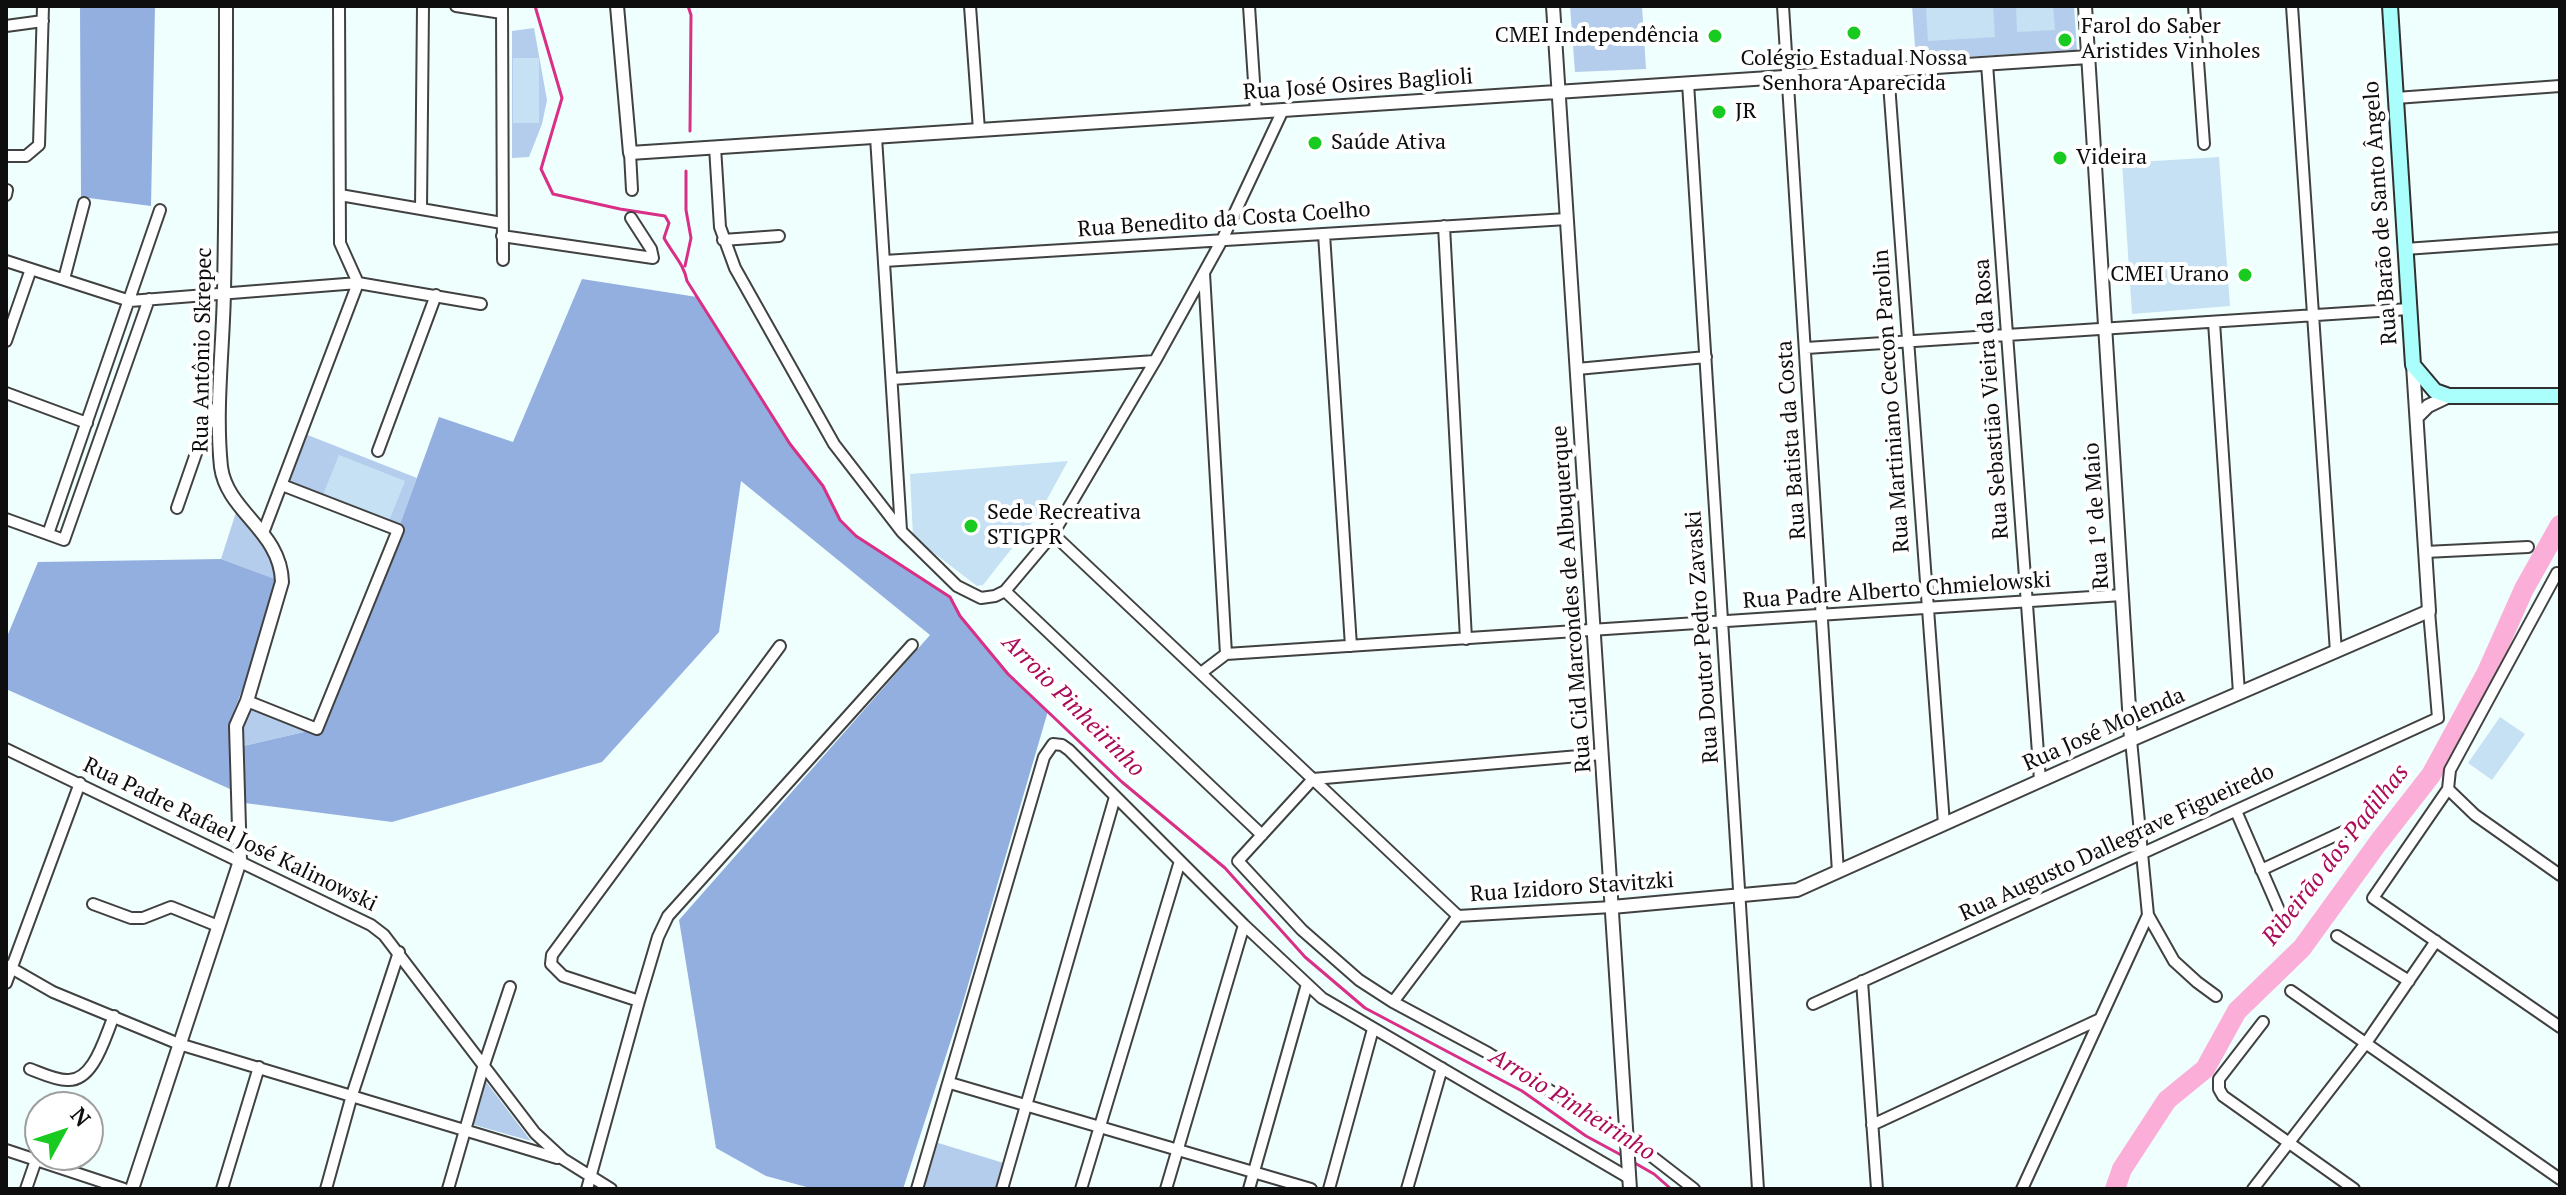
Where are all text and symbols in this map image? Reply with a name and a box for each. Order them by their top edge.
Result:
place label: Farol do Saber Aristides Vinholes [2081,14,2261,66]
place label: CMEI Independência [1495,23,1699,49]
marker: Colégio Estadual Nossa Senhora Aparecida [1845,24,1863,42]
marker: CMEI Independência [1706,27,1724,45]
marker: Farol do Saber Aristides Vinholes [2056,31,2074,49]
place label: Colégio Estadual Nossa Senhora Aparecida [1740,46,1968,98]
street label: Rua José Osires Baglioli [1242,64,1474,106]
street label: Rua Barão de Santo Ângelo [2359,80,2403,346]
place label: JR [1735,99,1757,125]
marker: JR [1710,103,1728,121]
place label: Saúde Ativa [1331,130,1446,156]
marker: Saúde Ativa [1306,134,1324,152]
place label: Videira [2076,145,2147,171]
marker: Videira [2051,149,2069,167]
street label: Rua Benedito da Costa Coelho [1077,197,1371,243]
street label: Rua Antônio Skrepec [188,247,218,453]
street label: Rua Martiniano Ceccon Parolin [1868,248,1916,554]
street label: Rua Sebastião Vieira da Rosa [1969,258,2015,540]
place label: CMEI Urano [2110,262,2229,288]
marker: CMEI Urano [2236,266,2254,284]
street label: Rua Batista da Costa [1772,339,1812,541]
street label: Rua Cid Marcondes de Albuquerque [1547,424,1597,774]
street label: Rua 1º de Maio [2079,442,2115,590]
place label: Sede Recreativa STIGPR [987,500,1141,552]
street label: Rua Doutor Pedro Zavaski [1681,510,1725,764]
marker: Sede Recreativa STIGPR [962,517,980,535]
street label: Rua Padre Alberto Chmielowski [1742,567,2052,615]
water label: Arroio Pinheirinho [996,629,1150,783]
street label: Rua José Molenda [2019,683,2189,777]
street label: Rua Padre Rafael José Kalinowski [79,752,381,918]
street label: Rua Augusto Dallegrave Figueiredo [1956,758,2278,928]
water label: Ribeirão dos Padilhas [2256,759,2416,951]
street label: Rua Izidoro Stavitzki [1469,868,1675,908]
water label: Arroio Pinheirinho [1484,1042,1660,1168]
north arrow [24,1091,104,1171]
text: N [65,1101,98,1132]

